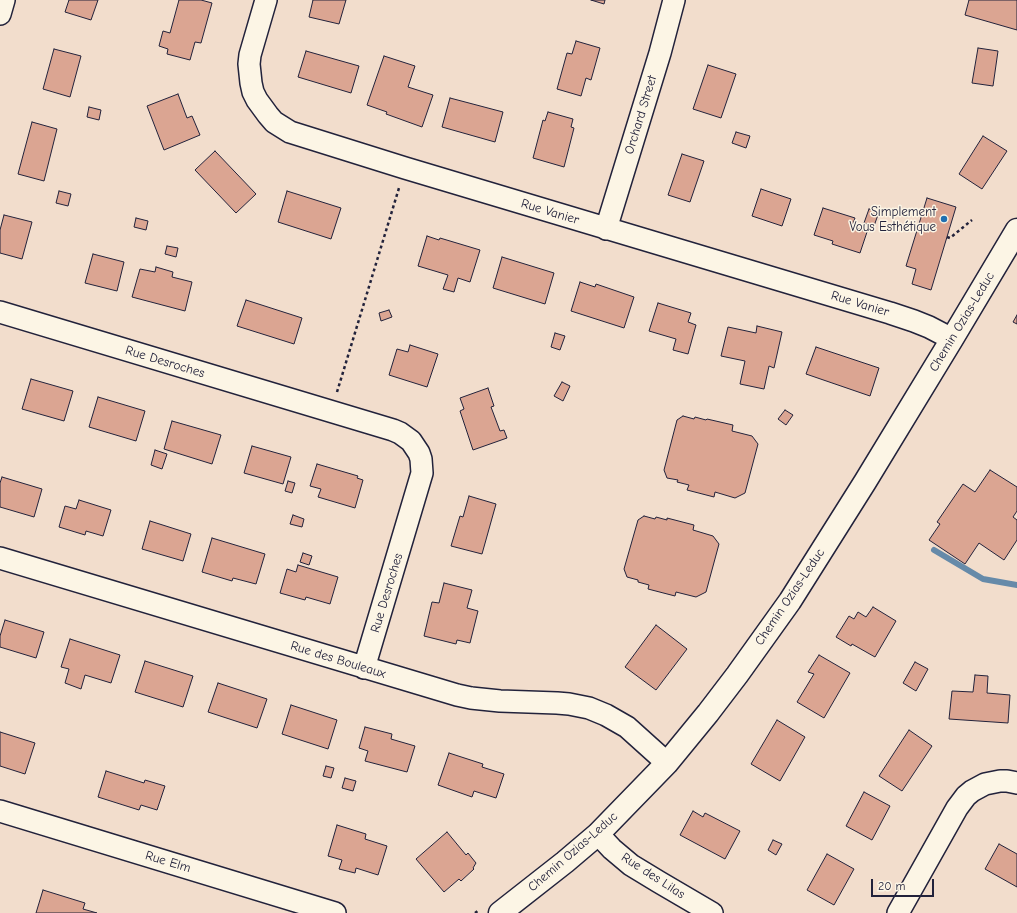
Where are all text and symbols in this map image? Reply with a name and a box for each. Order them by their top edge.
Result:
street label: Orchard Street [622,74,660,156]
street label: Rue Vanier [519,196,581,228]
place label: Simplement Vous Esthétique [850,204,936,235]
marker: Simplement Vous Esthétique [939,214,949,224]
street label: Chemin Ozias-Leduc [926,269,998,375]
street label: Rue Vanier [829,288,891,320]
street label: Rue Desroches [123,343,207,381]
street label: Chemin Ozias-Leduc [752,546,828,648]
street label: Rue Desroches [368,551,406,635]
street label: Rue des Bouleaux [288,638,388,682]
street label: Chemin Ozias-Leduc [525,809,621,895]
street label: Rue Elm [143,848,193,876]
street label: Rue des Lilas [618,850,688,902]
scale bar [873,871,936,897]
text: 20 m [878,879,906,893]

